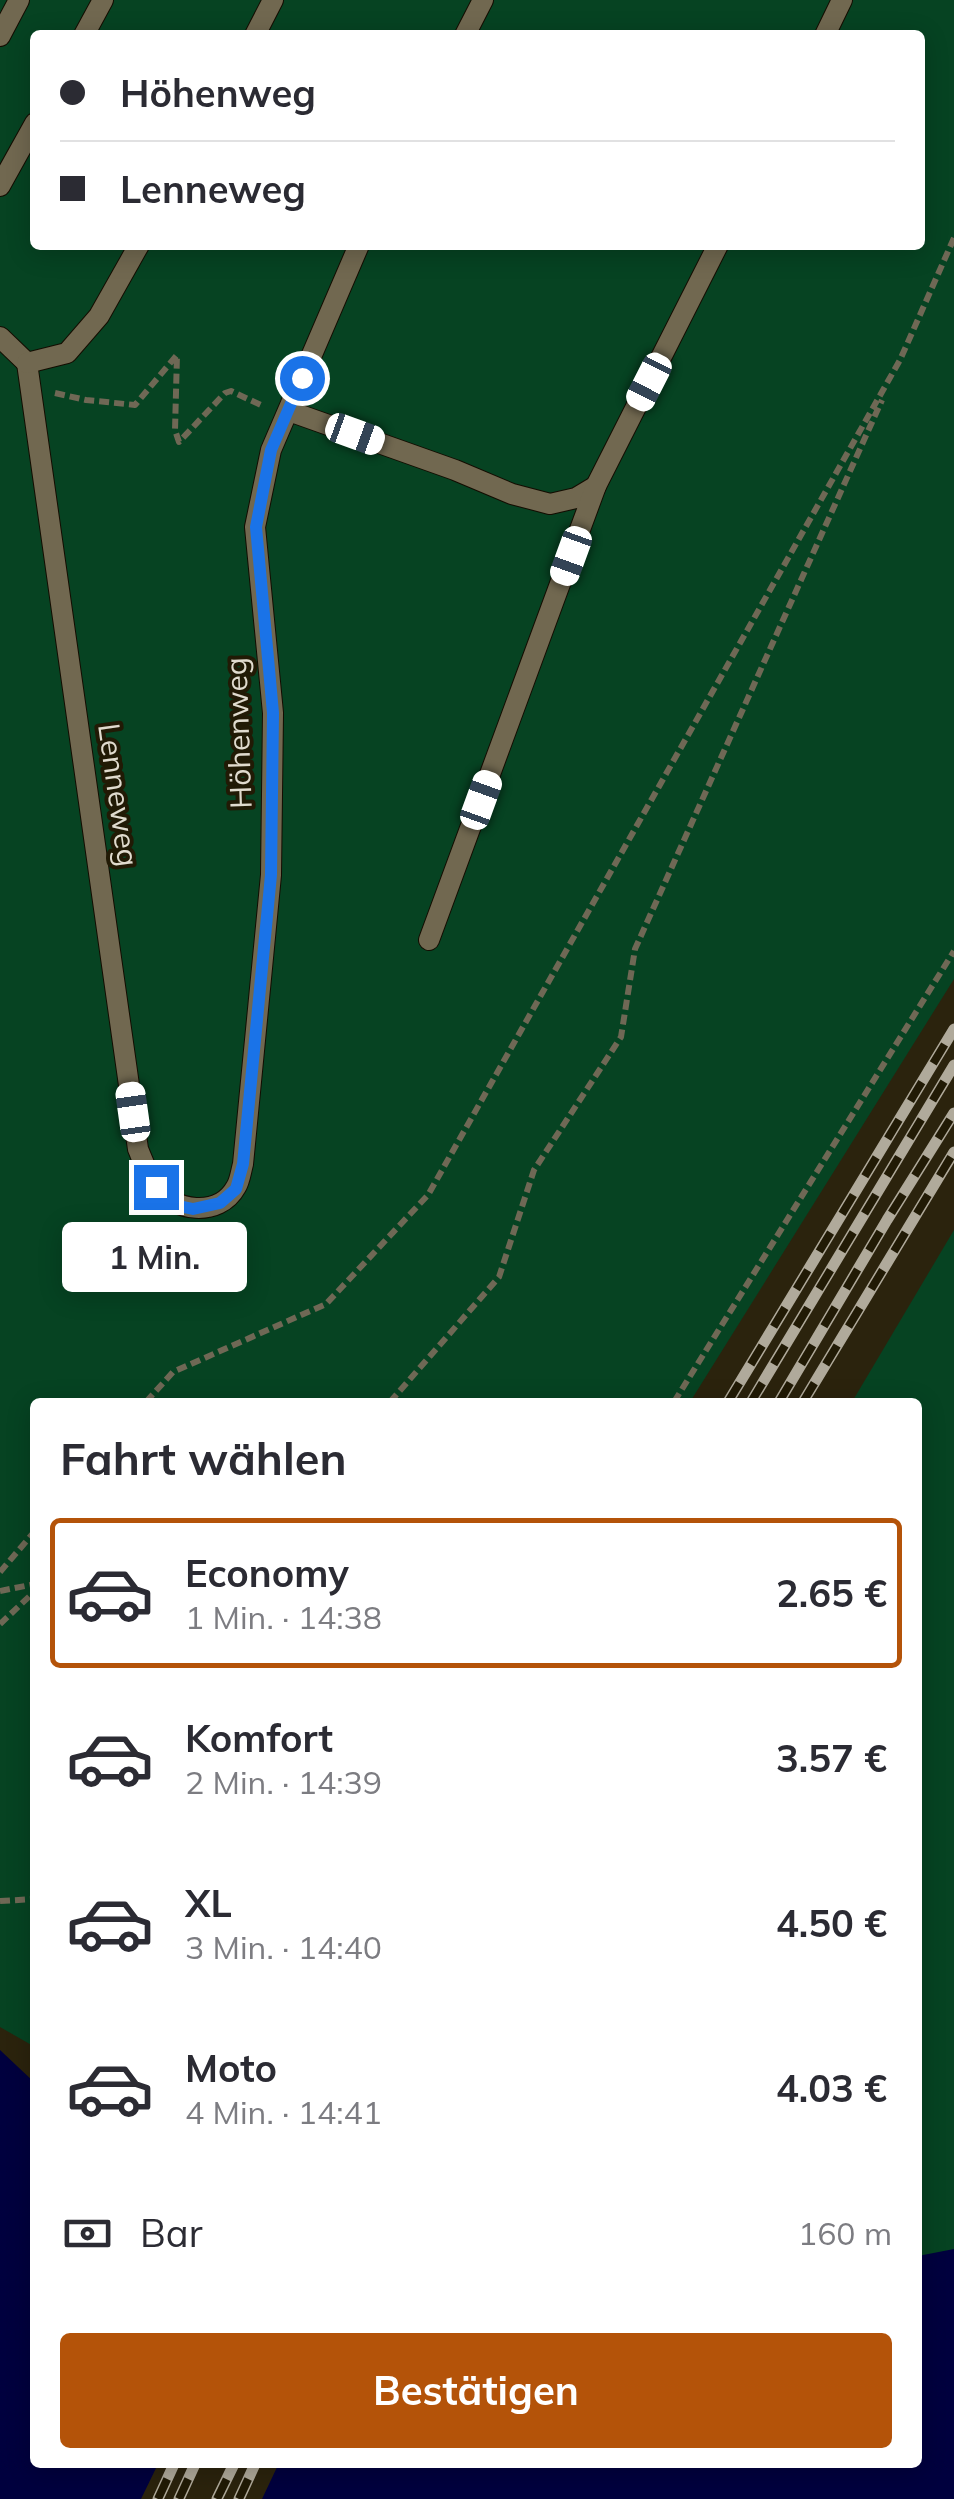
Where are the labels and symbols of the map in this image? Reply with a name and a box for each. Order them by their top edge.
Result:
car [622,348,676,416]
route start [280,356,325,401]
car [322,410,388,458]
car [547,523,595,589]
street label: Höhenweg [216,657,260,810]
street label: Lenneweg [90,721,148,869]
car [457,767,505,833]
car [114,1080,152,1144]
route end [134,1165,179,1210]
callout: 1 Min. [64,1222,248,1292]

